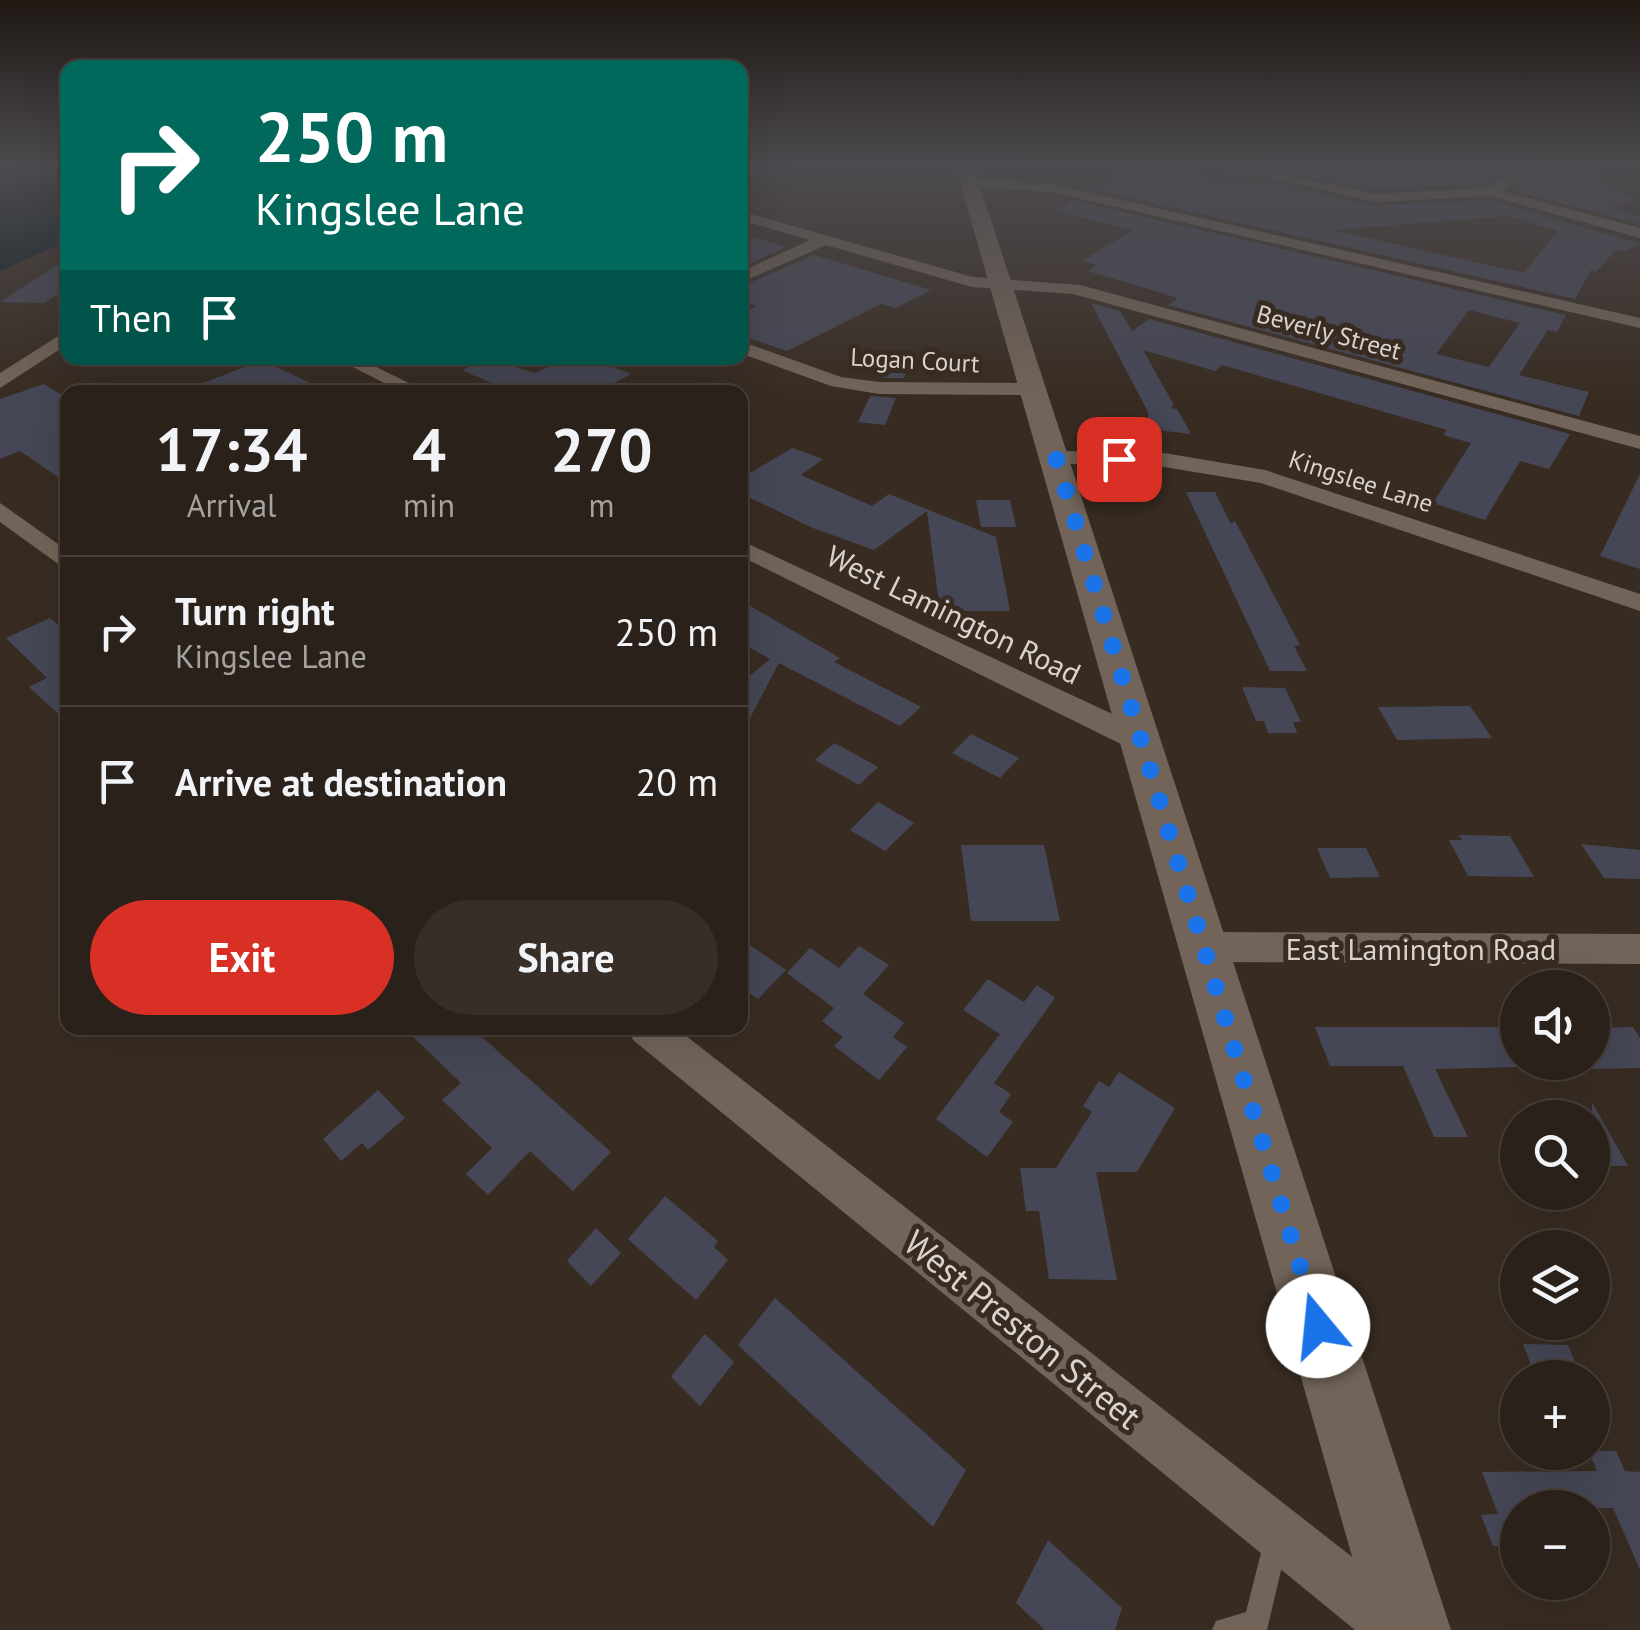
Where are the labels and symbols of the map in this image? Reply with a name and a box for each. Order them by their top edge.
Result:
street label: Beverly Street [1253,297,1405,367]
street label: Logan Court [850,341,981,379]
pin [1077,417,1162,502]
street label: Kingslee Lane [1285,443,1437,519]
street label: West Lamington Road [820,535,1088,693]
street label: East Lamington Road [1286,929,1556,968]
street label: West Preston Street [895,1219,1151,1439]
position arrow [1266,1274,1370,1378]

